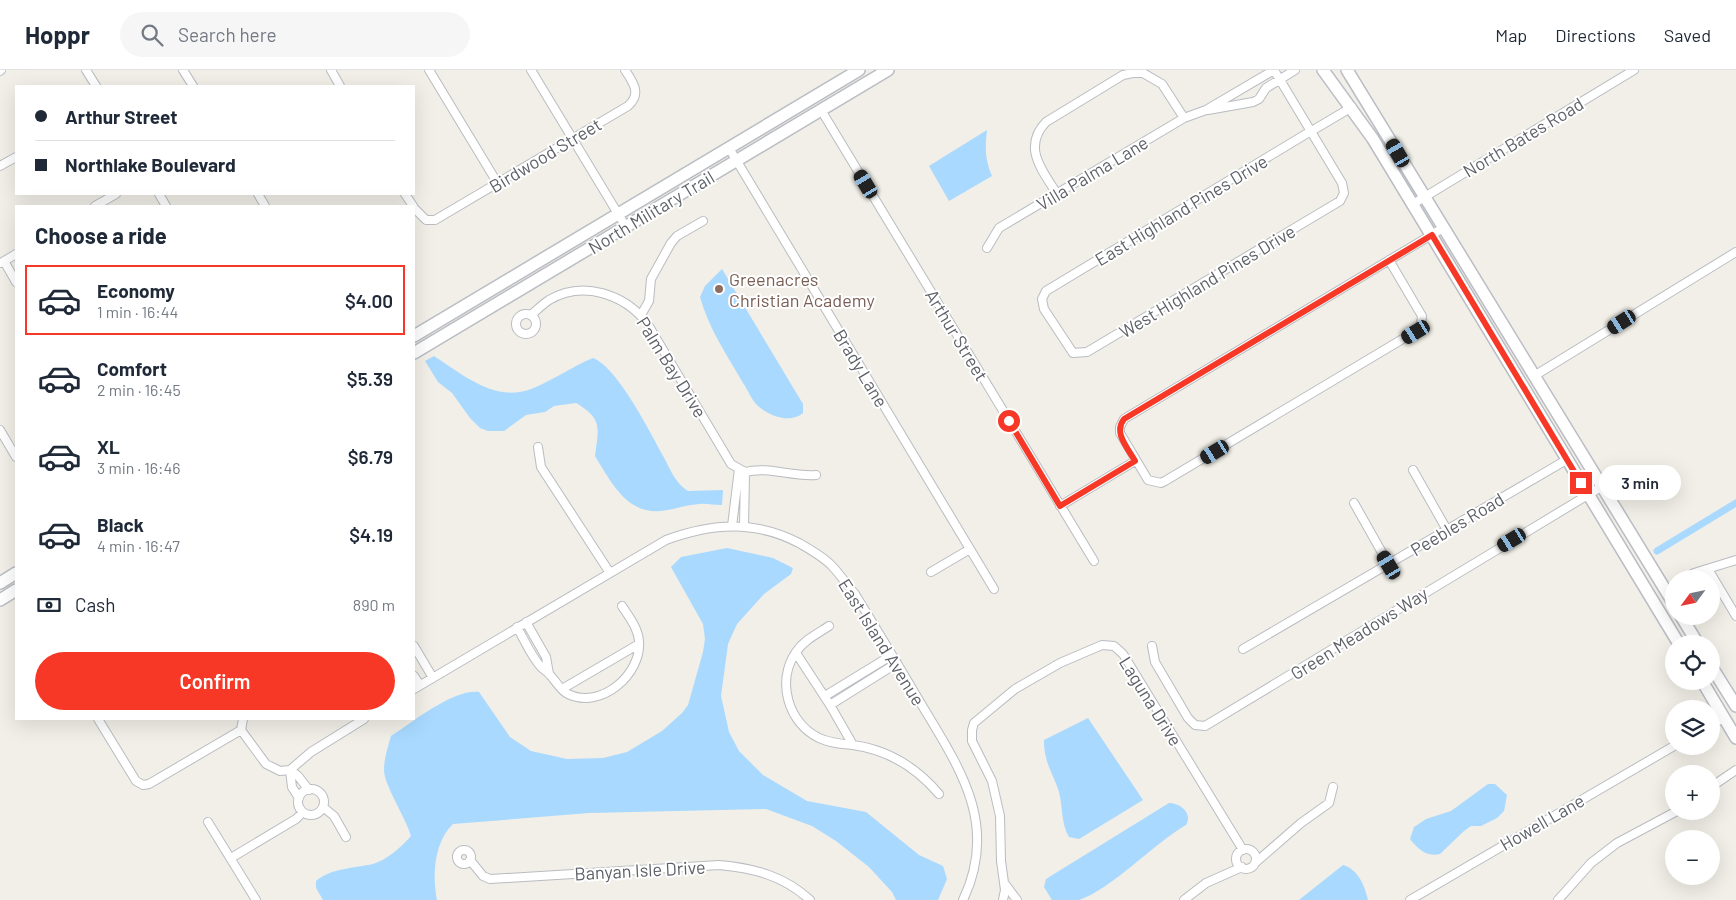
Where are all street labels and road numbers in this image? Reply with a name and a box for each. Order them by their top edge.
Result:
street label: North Bates Road [1459,92,1587,182]
street label: Birdwood Street [485,113,605,197]
street label: Villa Palma Lane [1032,131,1152,215]
street label: East Highland Pines Drive [1091,150,1271,270]
street label: North Military Trail [584,166,718,258]
street label: West Highland Pines Drive [1115,220,1299,342]
street label: Arthur Street [921,285,993,385]
street label: Palm Bay Drive [632,313,712,421]
street label: Brady Lane [829,325,893,411]
street label: Peebles Road [1406,488,1508,560]
street label: East Island Avenue [834,574,930,710]
street label: Green Meadows Way [1286,582,1432,684]
street label: Laguna Drive [1115,652,1187,750]
street label: Howell Lane [1496,789,1588,855]
street label: Banyan Isle Drive [574,856,706,884]

